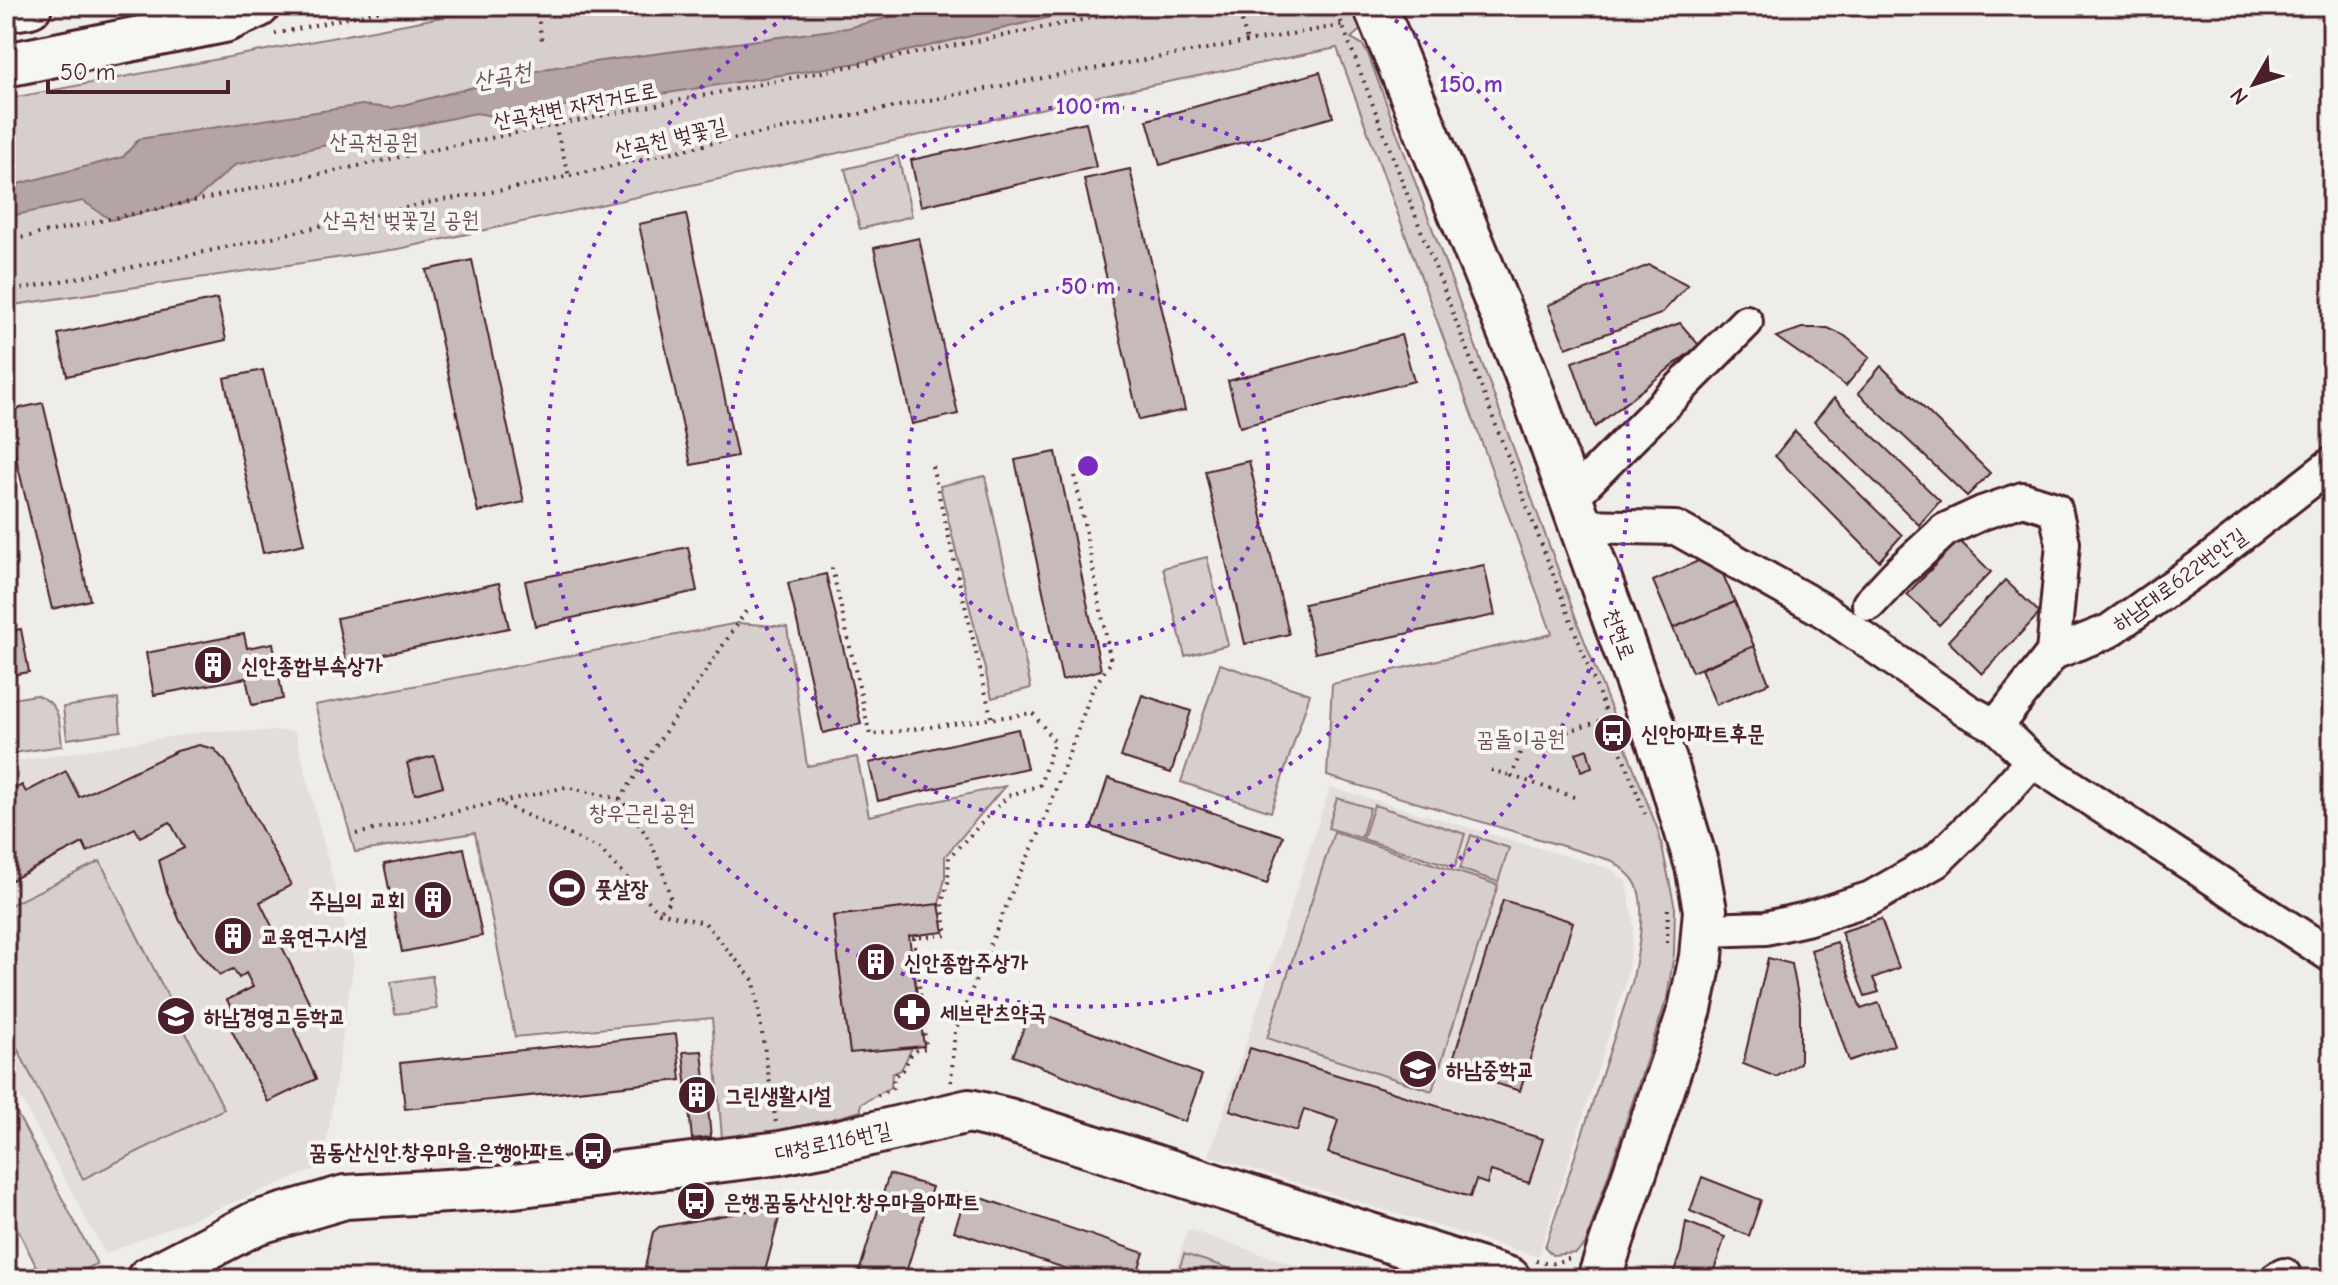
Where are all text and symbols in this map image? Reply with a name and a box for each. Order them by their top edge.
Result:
scale bar [48,44,228,94]
north arrow [2214,44,2294,124]
water label: 산곡천 [471,56,536,95]
text: 50 m [60,58,116,86]
text: 150 m [1439,70,1503,98]
street label: 산곡천변 자전거도로 [491,77,659,135]
text: N [2225,82,2254,110]
text: 100 m [1056,92,1120,120]
street label: 산곡천 벚꽃길 [612,112,729,163]
park label: 산곡천공원 [330,129,418,155]
park label: 산곡천 벚꽃길 공원 [323,207,479,233]
text: 50 m [1061,272,1115,300]
centre of rings [1074,452,1102,480]
street label: 하남대로622번안길 [2108,522,2252,637]
street label: 천현로 [1598,605,1640,664]
building icon: 신안종합부속상가 [192,644,234,686]
place label: 신안종합부속상가 [241,653,383,679]
bus stop icon: 신안아파트후문 [1592,712,1634,754]
place label: 신안아파트후문 [1641,721,1765,747]
park label: 꿈돌이공원 [1477,726,1565,752]
park label: 창우근린공원 [589,800,695,826]
sports icon: 풋살장 [546,867,588,909]
place label: 풋살장 [595,876,648,902]
building icon: 주님의 교회 [412,879,454,921]
place label: 주님의 교회 [309,888,405,914]
building icon: 교육연구시설 [212,915,254,957]
place label: 교육연구시설 [261,924,368,950]
building icon: 신안종합주상가 [855,941,897,983]
place label: 신안종합주상가 [904,950,1028,976]
pharmacy icon: 세브란츠약국 [891,991,933,1033]
school or university icon: 하남경영고등학교 [155,995,197,1037]
place label: 세브란츠약국 [940,1000,1046,1026]
place label: 하남경영고등학교 [204,1004,346,1030]
school or university icon: 하남중학교 [1397,1048,1439,1090]
place label: 하남중학교 [1446,1057,1535,1083]
building icon: 그린생활시설 [676,1074,718,1116]
place label: 그린생활시설 [725,1083,832,1109]
street label: 대청로116번길 [773,1117,894,1167]
bus stop icon: 꿈동산신안.창우마을.은행아파트 [572,1130,614,1172]
place label: 꿈동산신안.창우마을.은행아파트 [309,1139,565,1165]
bus stop icon: 은행.꿈동산신안.창우마을아파트 [675,1180,717,1222]
place label: 은행.꿈동산신안.창우마을아파트 [724,1189,980,1215]

